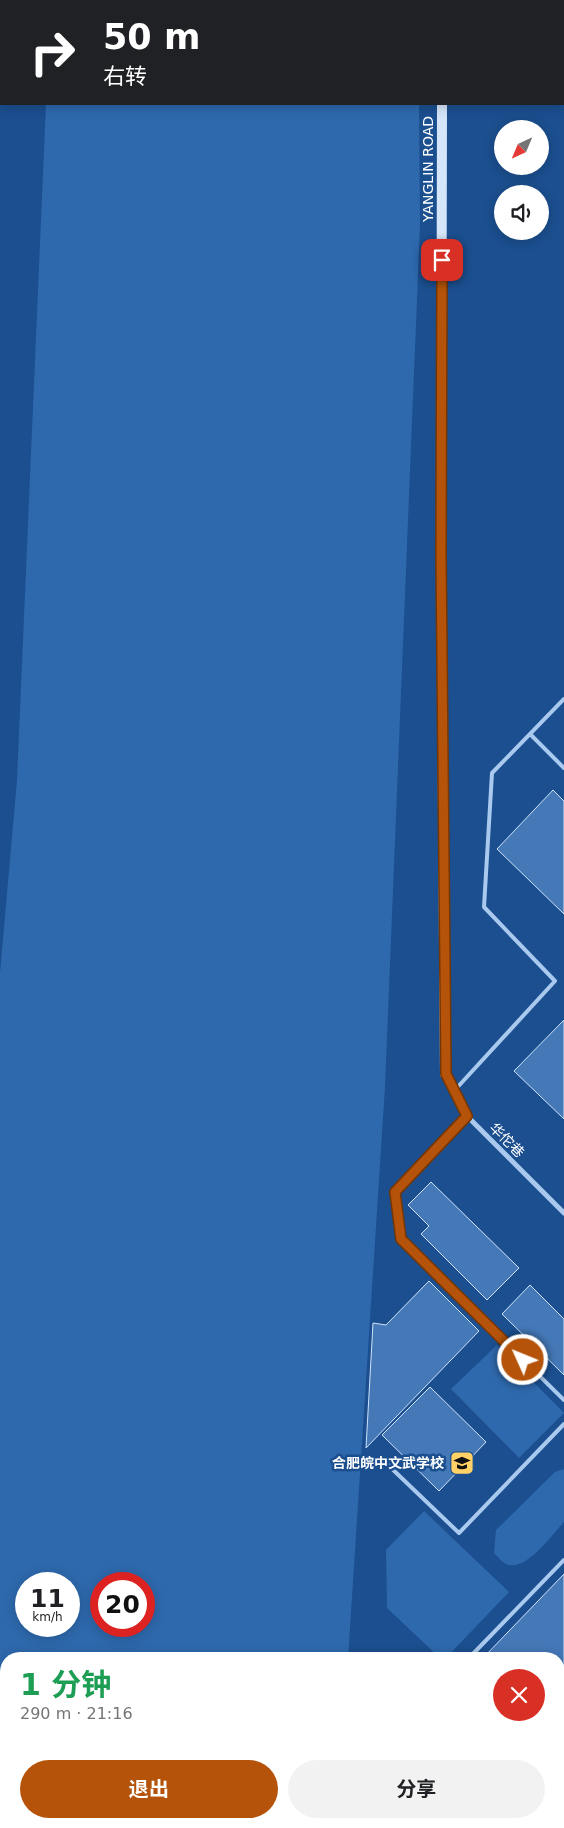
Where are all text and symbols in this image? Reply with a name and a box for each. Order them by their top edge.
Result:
text: 50 m [103,17,200,57]
icon: right [20,20,85,85]
text: 右转 [103,64,147,89]
street label: YANGLIN ROAD [420,116,436,223]
north arrow [494,120,549,175]
map controls [494,120,549,240]
button: sound [494,185,549,240]
pin [421,239,463,281]
icon: arrive [428,246,456,274]
street label: 华佗巷 [486,1119,528,1161]
position arrow [496,1333,548,1385]
school or university icon: 合肥皖中文武学校 [449,1450,475,1476]
place label: 合肥皖中文武学校 [332,1455,444,1471]
speed limit sign: 20 [90,1572,155,1637]
text: 11 [30,1584,65,1613]
text: km/h [32,1610,63,1624]
text: 1 分钟 [20,1667,111,1702]
button: close [493,1669,545,1721]
text: 290 m · 21:16 [20,1704,133,1723]
button: 退出 [20,1760,278,1818]
button: 分享 [288,1760,545,1818]

